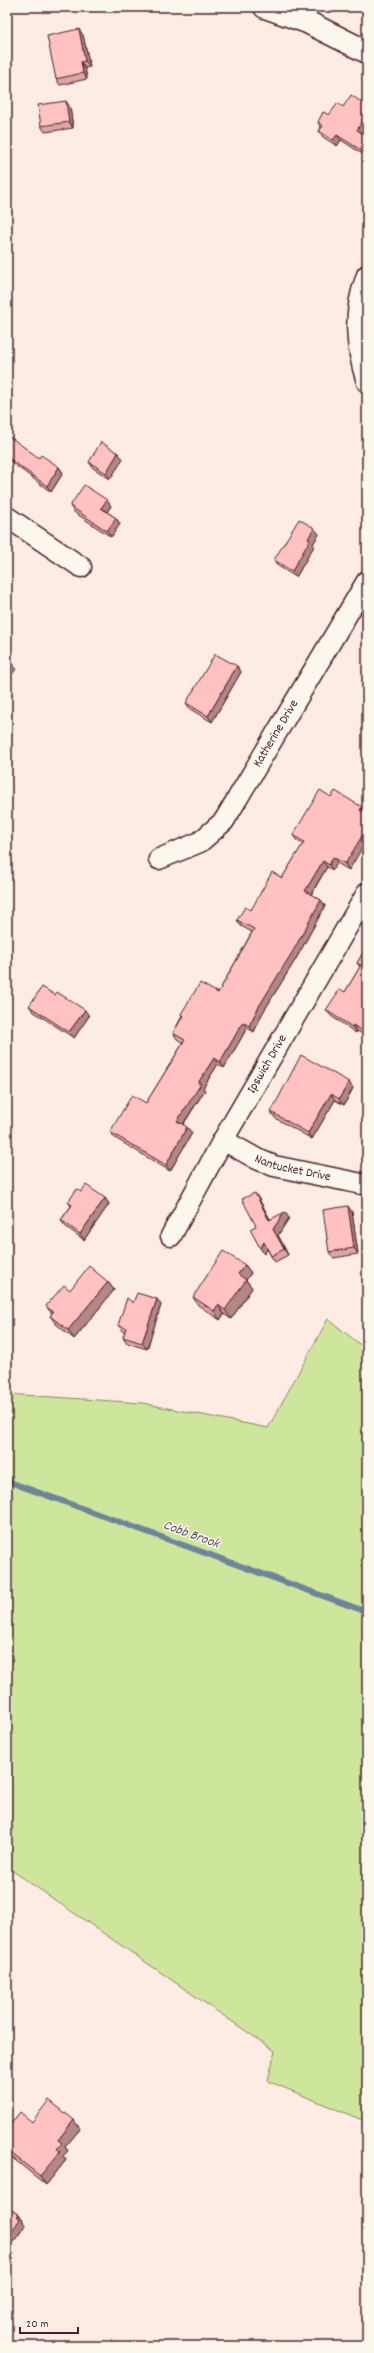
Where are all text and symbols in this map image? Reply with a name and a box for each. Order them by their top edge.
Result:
street label: Katherine Drive [249,696,304,771]
street label: Ipswich Drive [243,1031,292,1097]
street label: Nantucket Drive [251,1149,333,1187]
water label: Cobb Brook [160,1516,223,1555]
scale bar [20,2309,78,2335]
text: 20 m [26,2316,49,2333]

